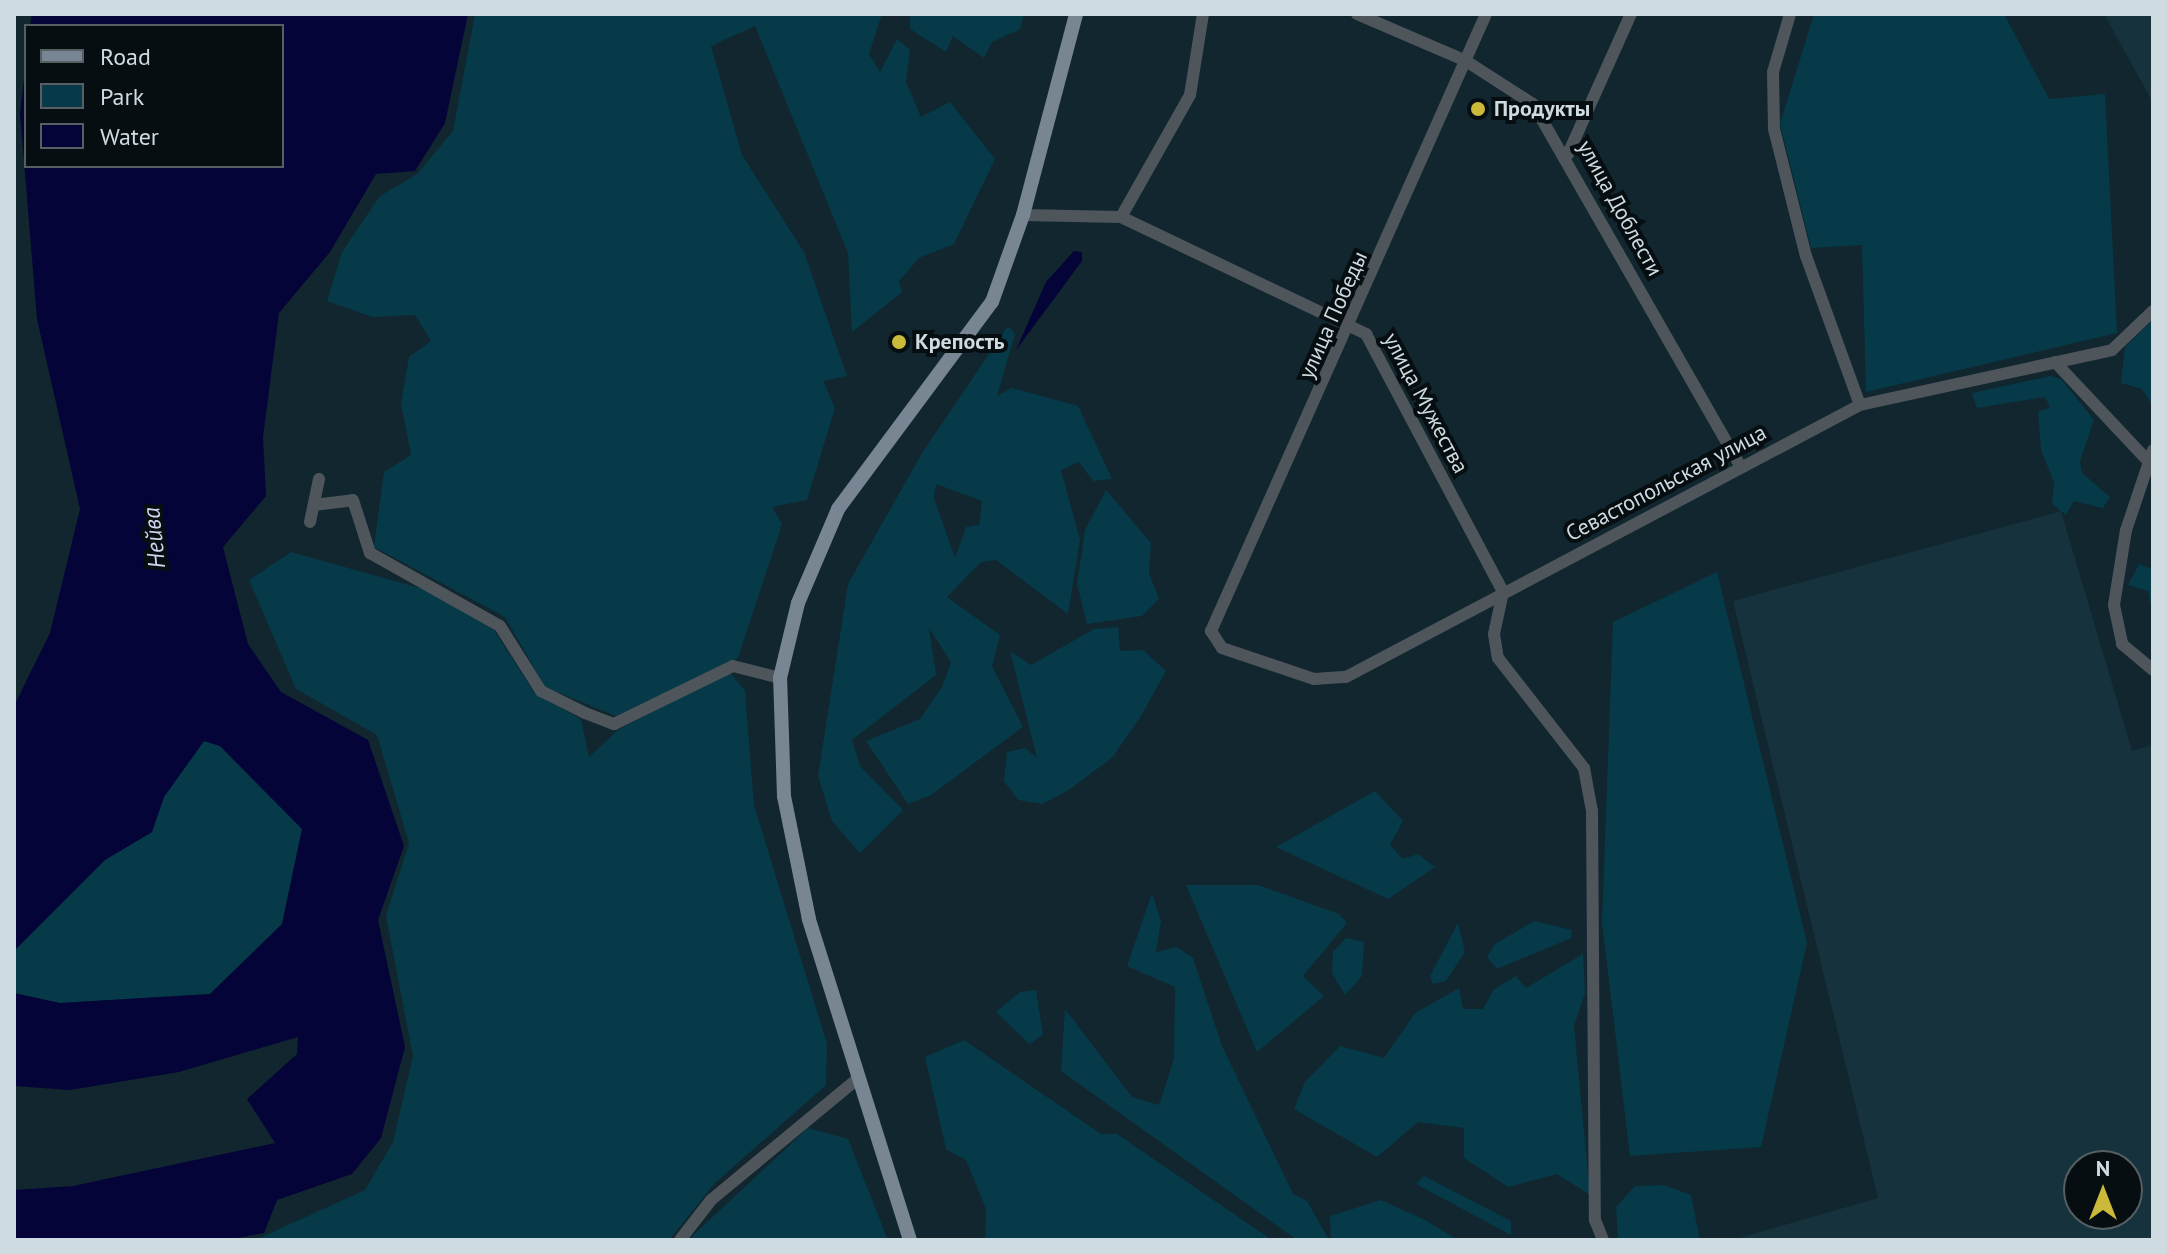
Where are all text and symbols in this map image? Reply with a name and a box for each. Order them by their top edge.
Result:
legend [24,24,284,168]
text: Road [100,41,151,72]
text: Park [100,81,144,112]
place label: Продукты [1494,96,1590,122]
marker: Продукты [1469,100,1487,118]
text: Water [100,121,159,152]
street label: улица Доблести [1572,135,1668,281]
street label: улица Победы [1293,247,1373,383]
street label: улица Мужества [1378,328,1474,478]
place label: Крепость [915,329,1005,355]
marker: Крепость [890,333,908,351]
street label: Севастопольская улица [1561,419,1771,547]
water label: Нейва [136,506,172,570]
north arrow [2063,1150,2143,1230]
text: N [2096,1154,2110,1182]

